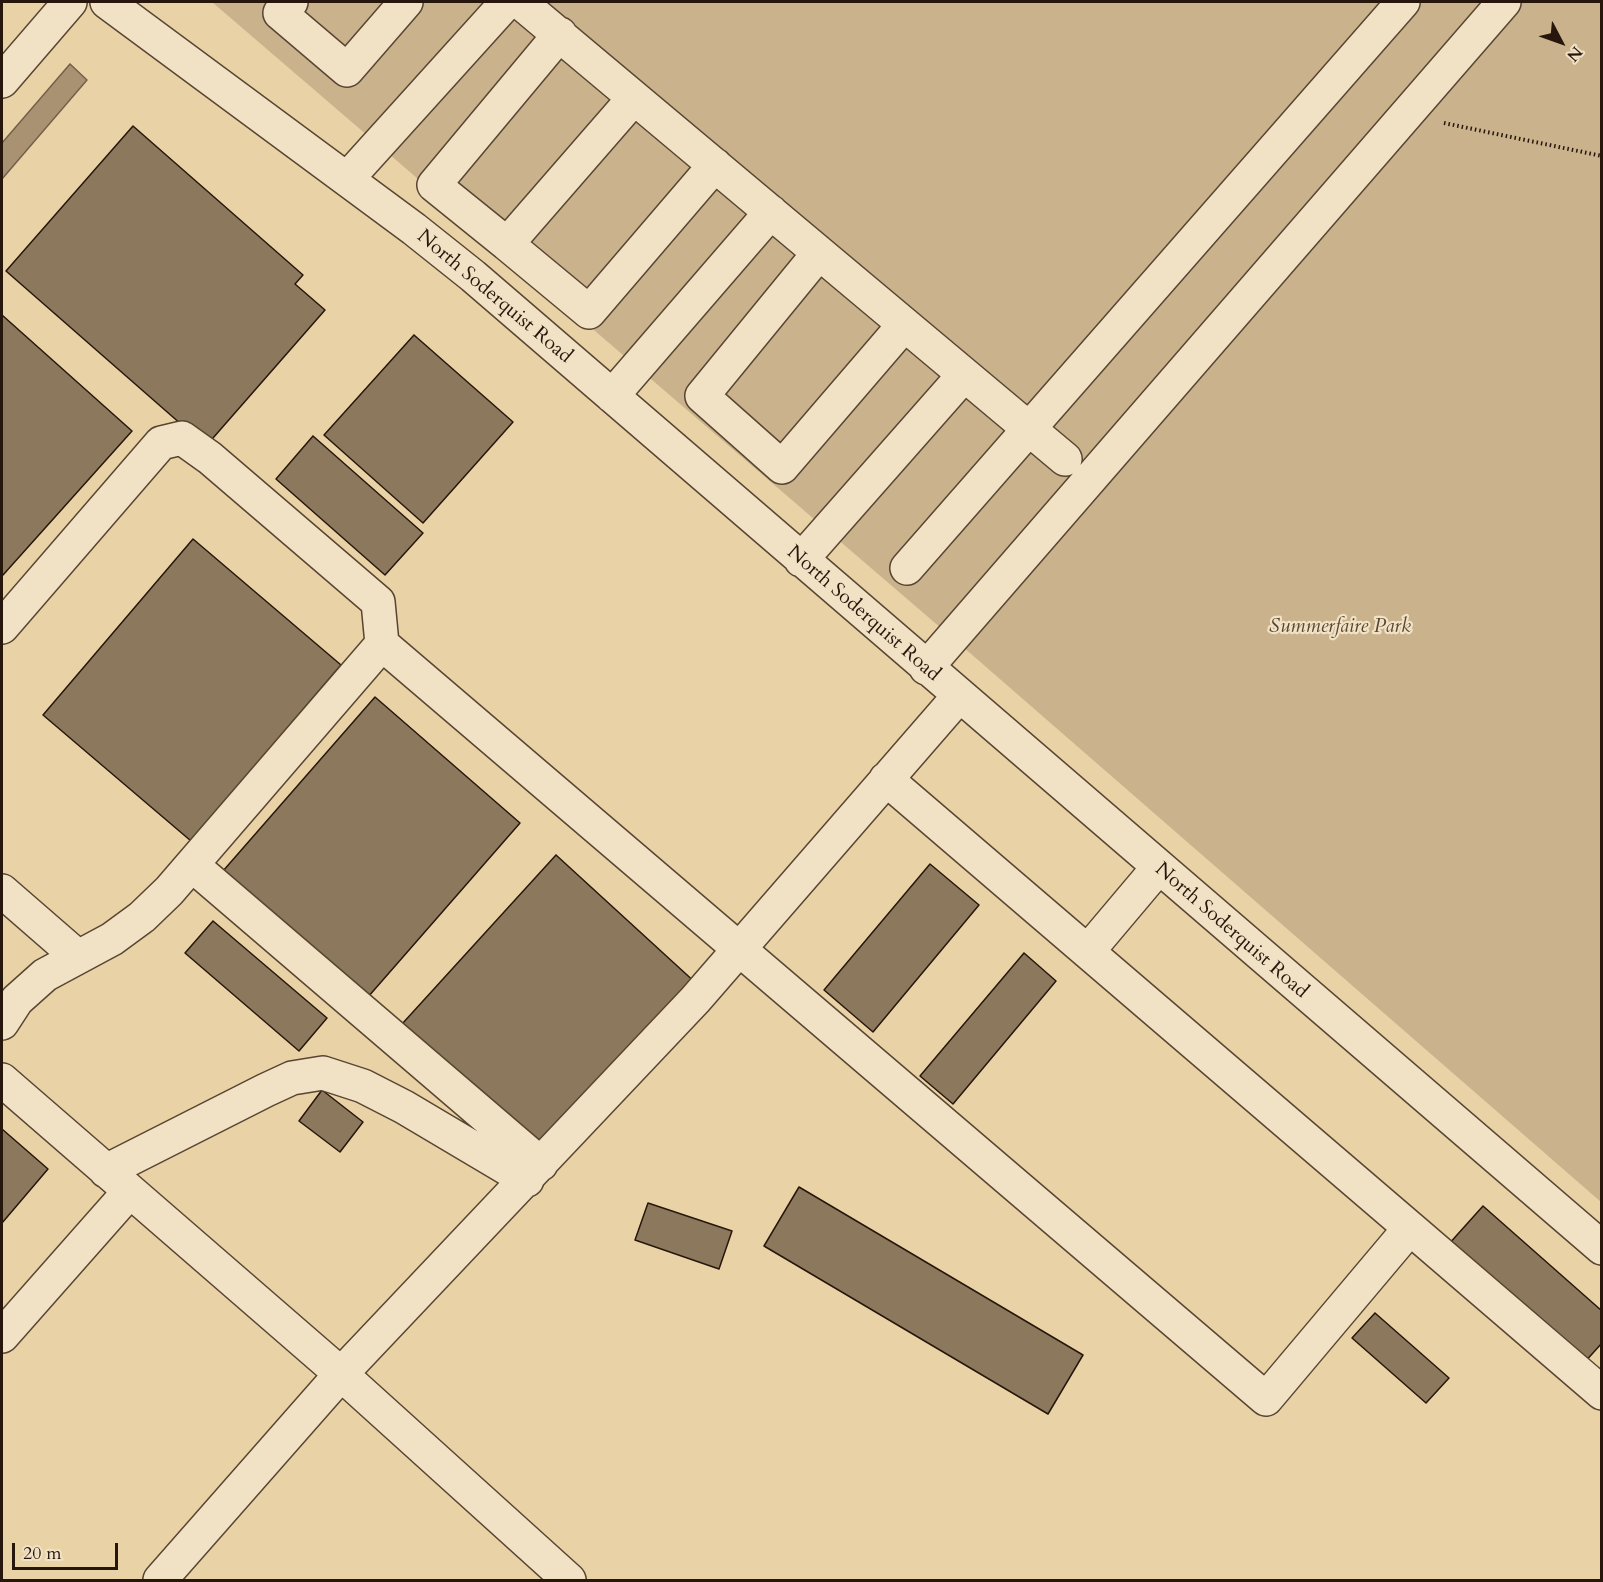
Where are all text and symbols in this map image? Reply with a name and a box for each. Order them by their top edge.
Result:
north arrow [1531,12,1591,72]
text: N [1562,41,1587,66]
street label: North Soderquist Road [411,225,577,369]
street label: North Soderquist Road [781,541,945,687]
park label: Summerfaire Park [1269,615,1411,639]
street label: North Soderquist Road [1149,858,1313,1004]
scale bar [15,1531,122,1569]
text: 20 m [23,1541,62,1566]

